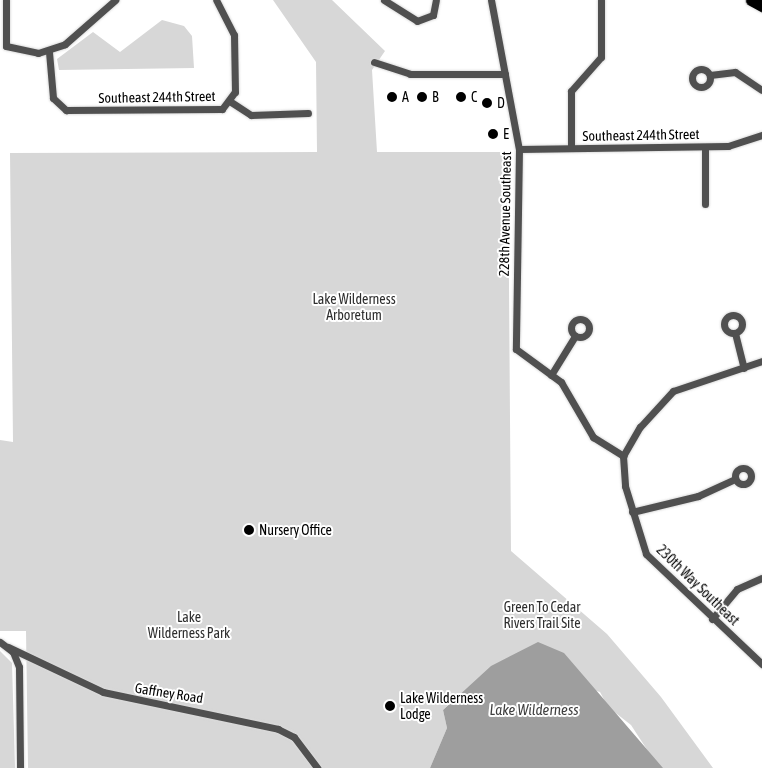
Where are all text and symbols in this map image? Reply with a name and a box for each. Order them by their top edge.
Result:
street label: Southeast 244th Street [98,88,216,106]
place label: A [402,89,409,105]
place label: B [432,89,439,105]
place label: C [471,89,477,105]
marker: A [386,91,398,103]
marker: B [416,91,428,103]
marker: C [455,91,467,103]
place label: D [497,95,505,111]
marker: D [481,97,493,109]
place label: E [503,126,509,142]
street label: Southeast 244th Street [582,126,700,144]
marker: E [487,128,499,140]
street label: 228th Avenue Southeast [496,151,514,277]
park label: Lake Wilderness Arboretum [312,291,396,324]
place label: Nursery Office [259,522,332,538]
marker: Nursery Office [243,524,255,536]
street label: 230th Way Southeast [653,541,743,629]
park label: Green To Cedar Rivers Trail Site [503,599,581,632]
park label: Lake Wilderness Park [148,609,230,642]
street label: Gaffney Road [134,679,204,707]
place label: Lake Wilderness Lodge [400,690,483,722]
marker: Lake Wilderness Lodge [384,700,396,712]
water label: Lake Wilderness [489,701,579,719]

